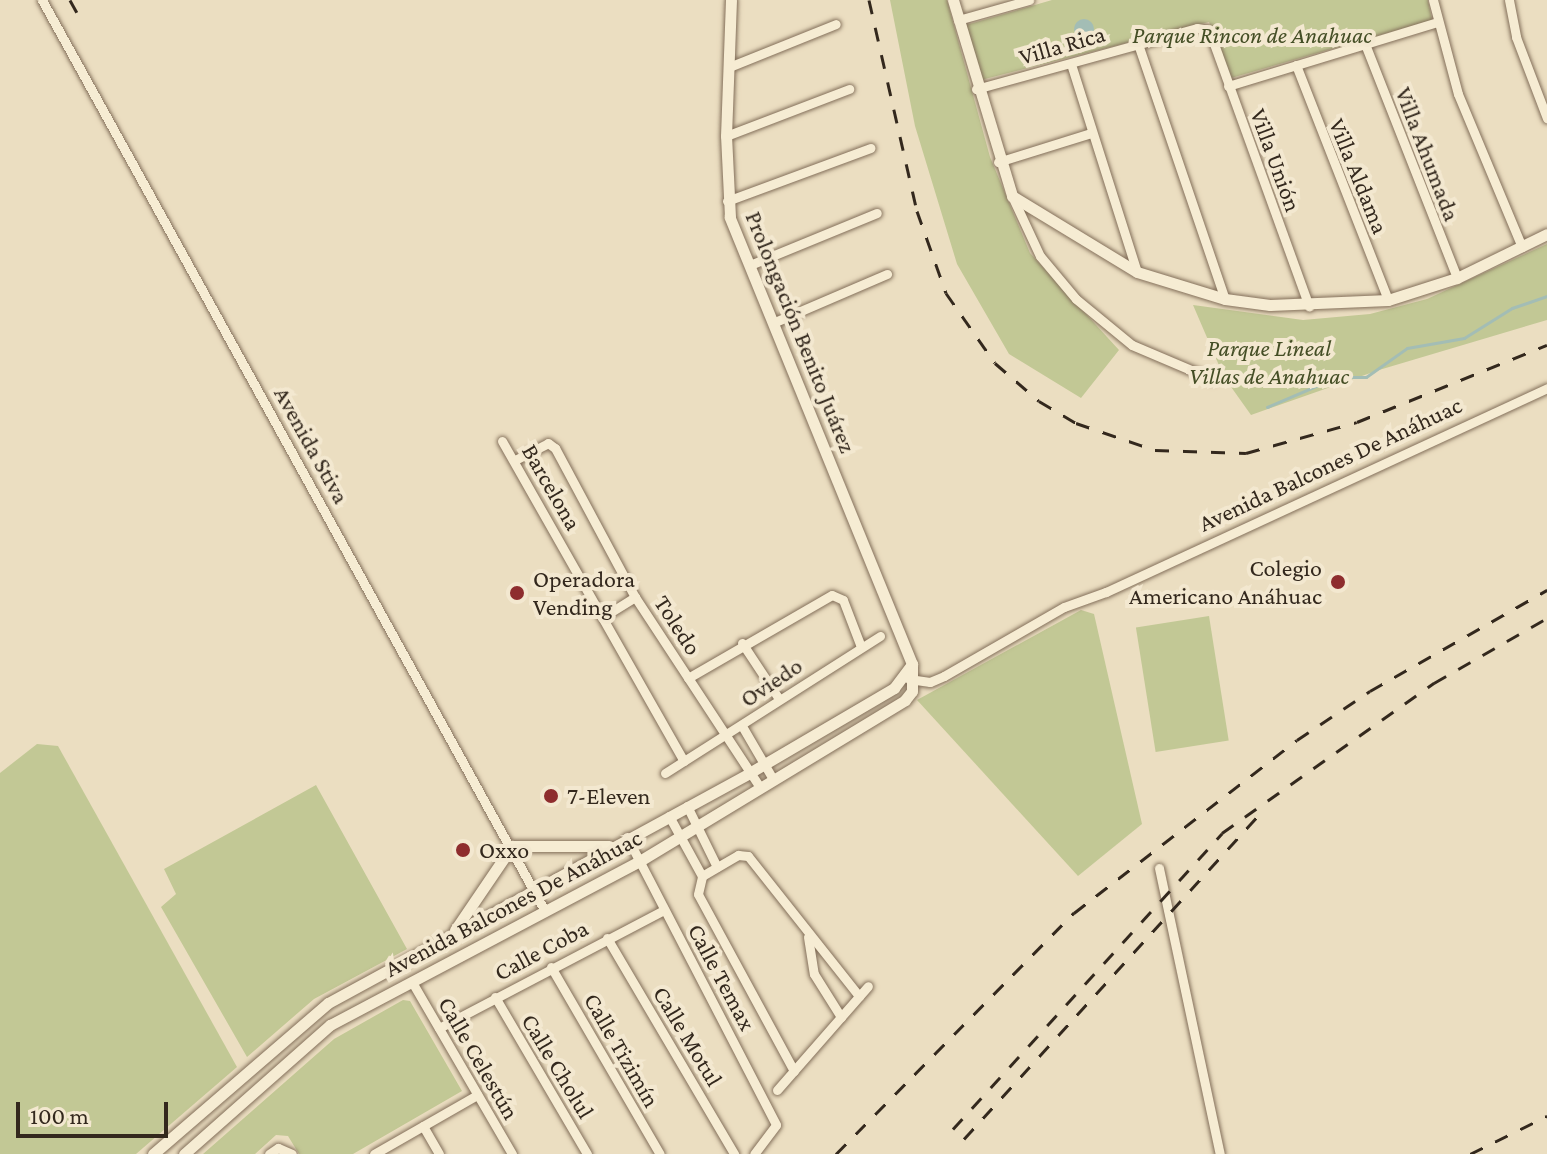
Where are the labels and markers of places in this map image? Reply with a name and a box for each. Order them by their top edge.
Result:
place label: Colegio Americano Anáhuac [1129,554,1322,610]
place label: Operadora Vending [533,565,635,621]
marker: Colegio Americano Anáhuac [1329,573,1347,591]
marker: Operadora Vending [508,584,526,602]
place label: 7-Eleven [567,782,650,810]
marker: 7-Eleven [542,787,560,805]
place label: Oxxo [479,836,529,864]
marker: Oxxo [454,841,472,859]

